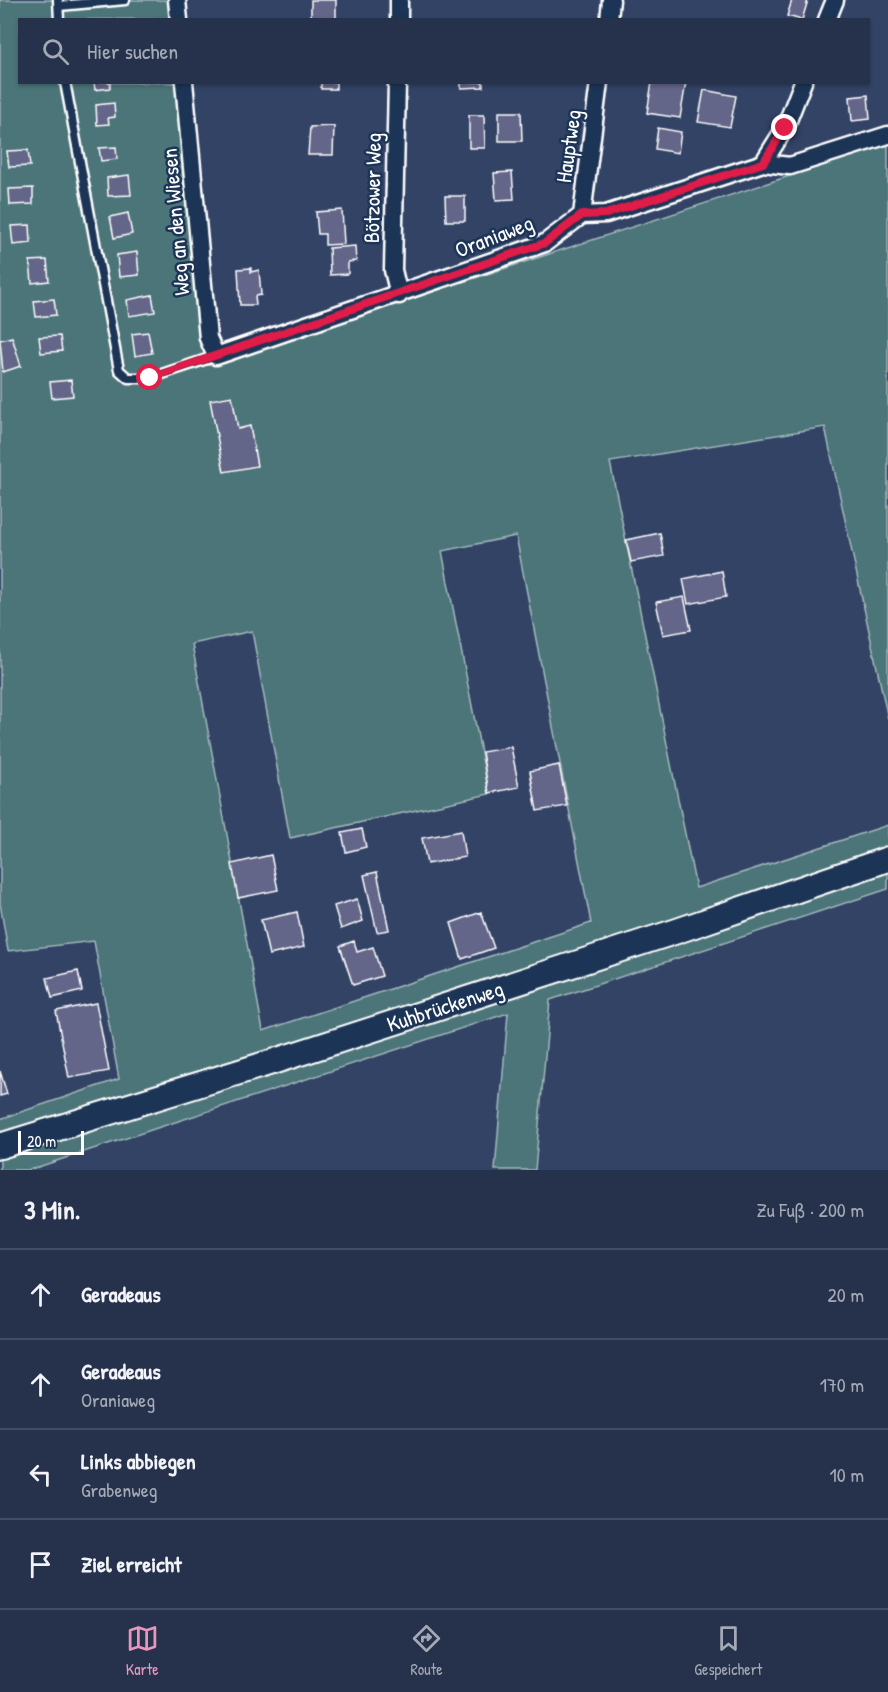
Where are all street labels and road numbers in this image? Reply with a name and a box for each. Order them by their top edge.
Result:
street label: Hauptweg [548,108,588,184]
street label: Bötzower Weg [356,133,388,243]
street label: Weg an den Wiesen [154,147,196,297]
street label: Oraniaweg [451,207,537,265]
street label: Kuhbrückenweg [383,973,507,1039]

